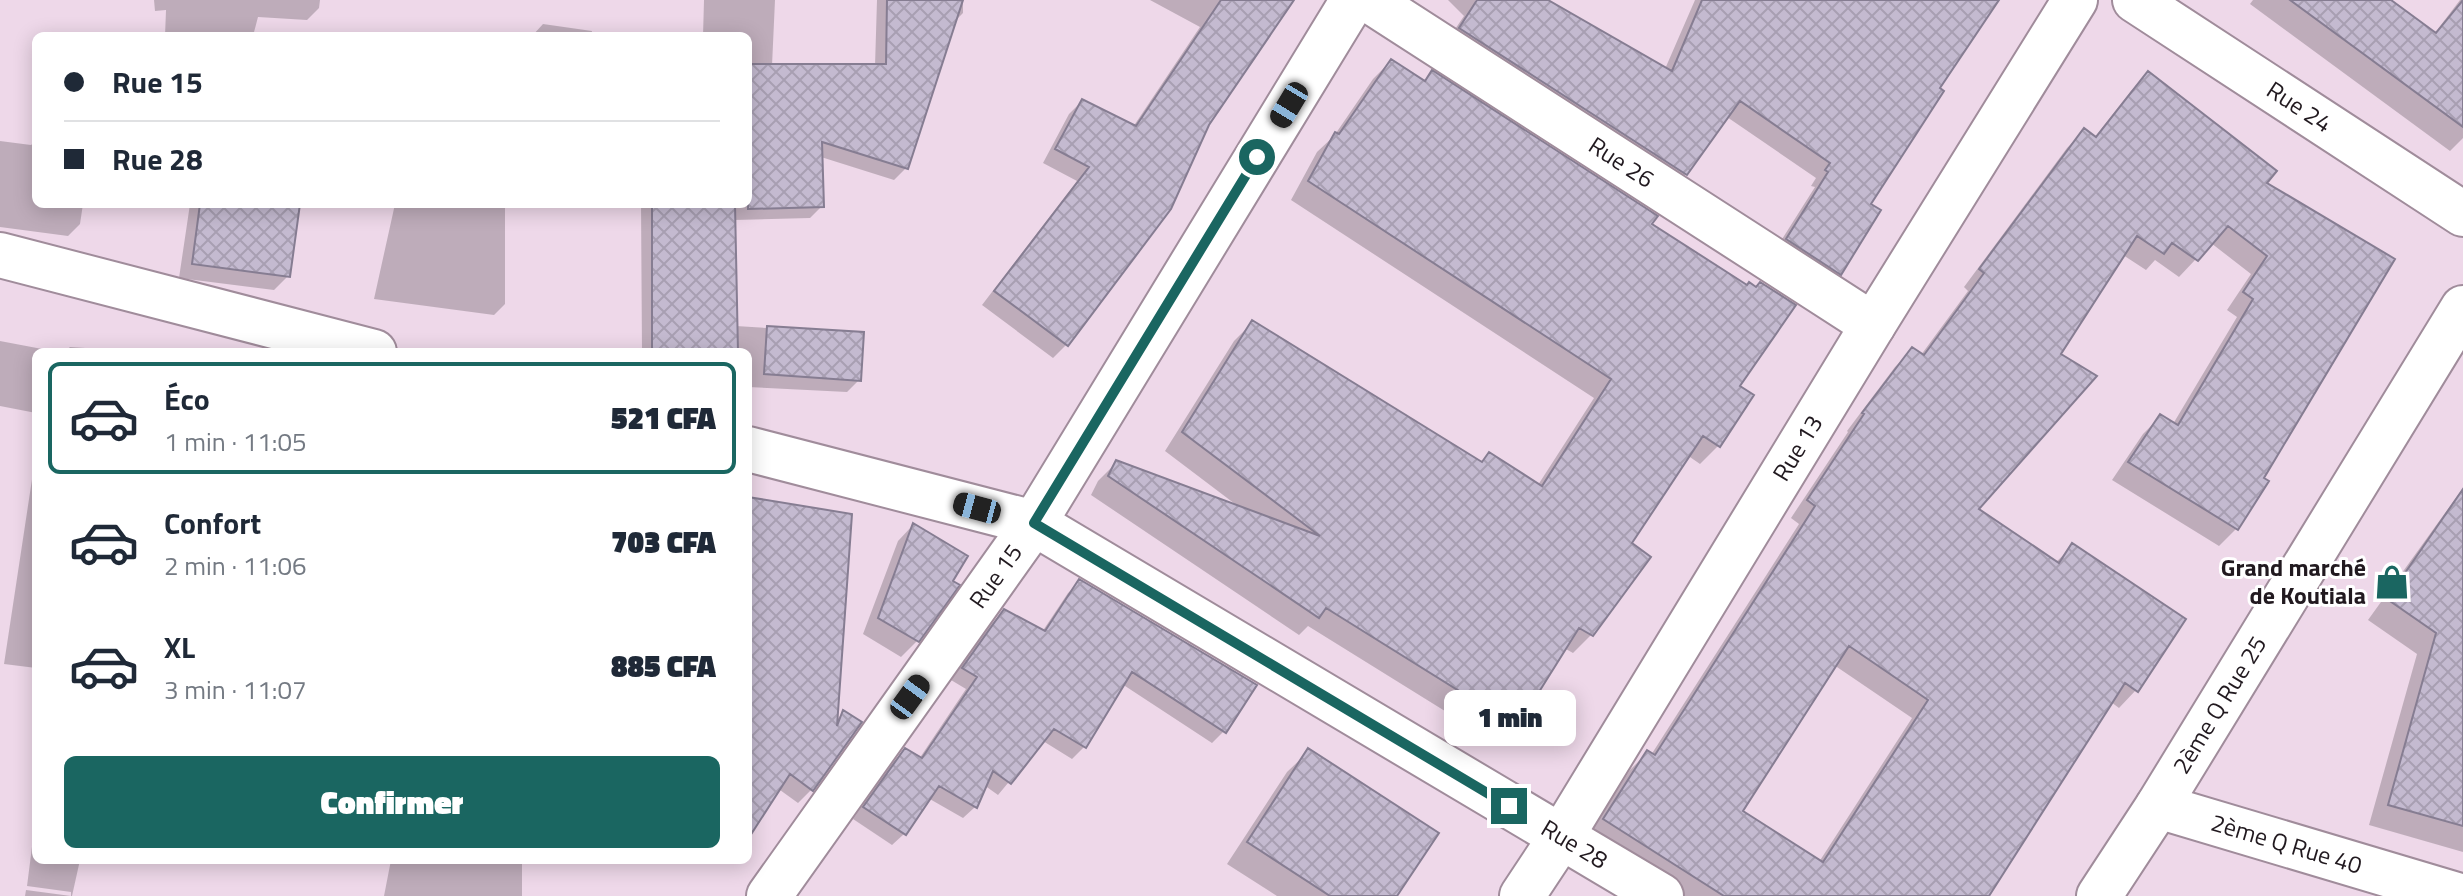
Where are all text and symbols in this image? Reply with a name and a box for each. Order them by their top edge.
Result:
text: Rue 15 [112,59,203,105]
street label: Rue 24 [2260,72,2340,141]
car [1266,78,1312,132]
street label: Rue 26 [1582,127,1662,196]
text: Rue 28 [112,136,203,182]
route start [1239,139,1275,175]
text: Éco [164,376,210,422]
icon: car [68,382,140,454]
text: 521 CFA [611,395,716,441]
street label: Rue 13 [1763,408,1831,488]
text: 1 min · 11:05 [164,422,307,461]
car [951,490,1003,526]
text: Confort [164,500,261,546]
icon: car [68,506,140,578]
text: 703 CFA [611,519,716,565]
street label: Rue 15 [960,536,1031,616]
text: 2 min · 11:06 [164,546,307,585]
place label: Grand marché de Koutiala [2221,549,2366,613]
shop icon: Grand marché de Koutiala [2373,563,2411,601]
text: XL [164,624,195,670]
street label: 2ème Q Rue 25 [2163,629,2275,780]
icon: car [68,630,140,702]
text: 885 CFA [611,643,716,689]
text: 3 min · 11:07 [164,670,307,709]
car [886,671,934,723]
callout: 1 min [1443,690,1575,746]
text: 1 min [1478,698,1542,737]
button: Confirmer [64,756,720,848]
route end [1491,788,1527,824]
street label: 2ème Q Rue 40 [2207,804,2367,883]
street label: Rue 28 [1535,810,1615,877]

